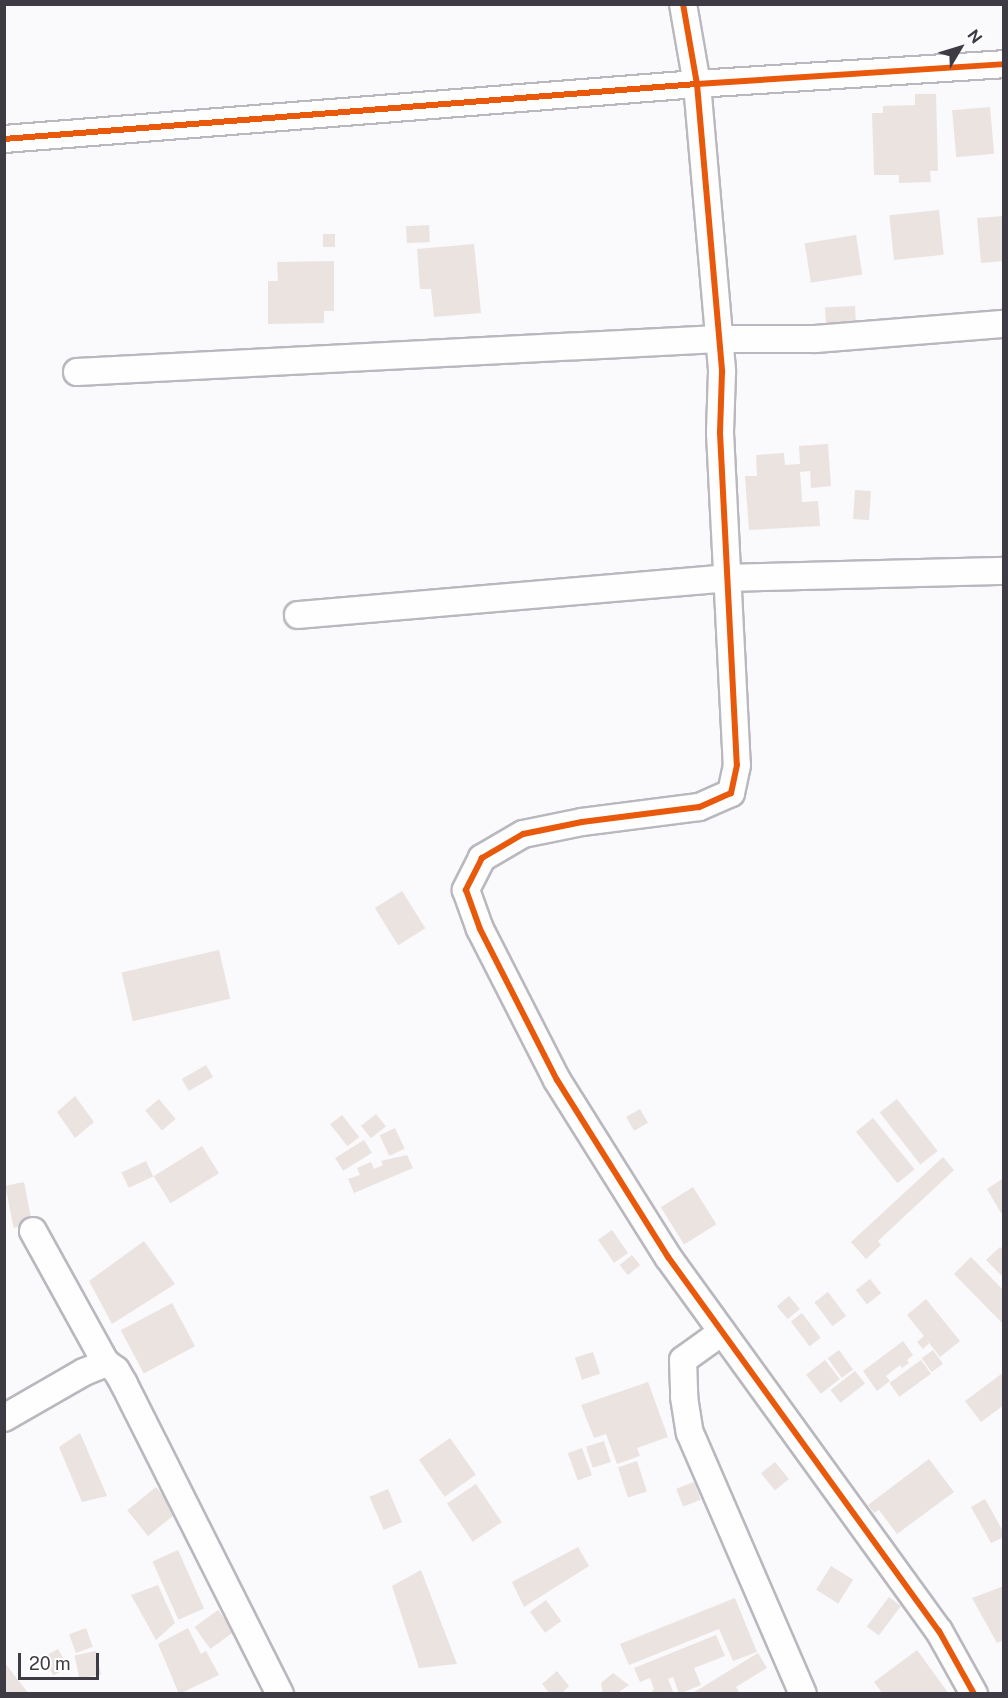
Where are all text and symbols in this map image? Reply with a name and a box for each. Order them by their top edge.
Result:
north arrow [930,18,990,78]
text: N [963,26,986,47]
scale bar [21,1641,102,1679]
text: 20 m [29,1653,71,1674]

